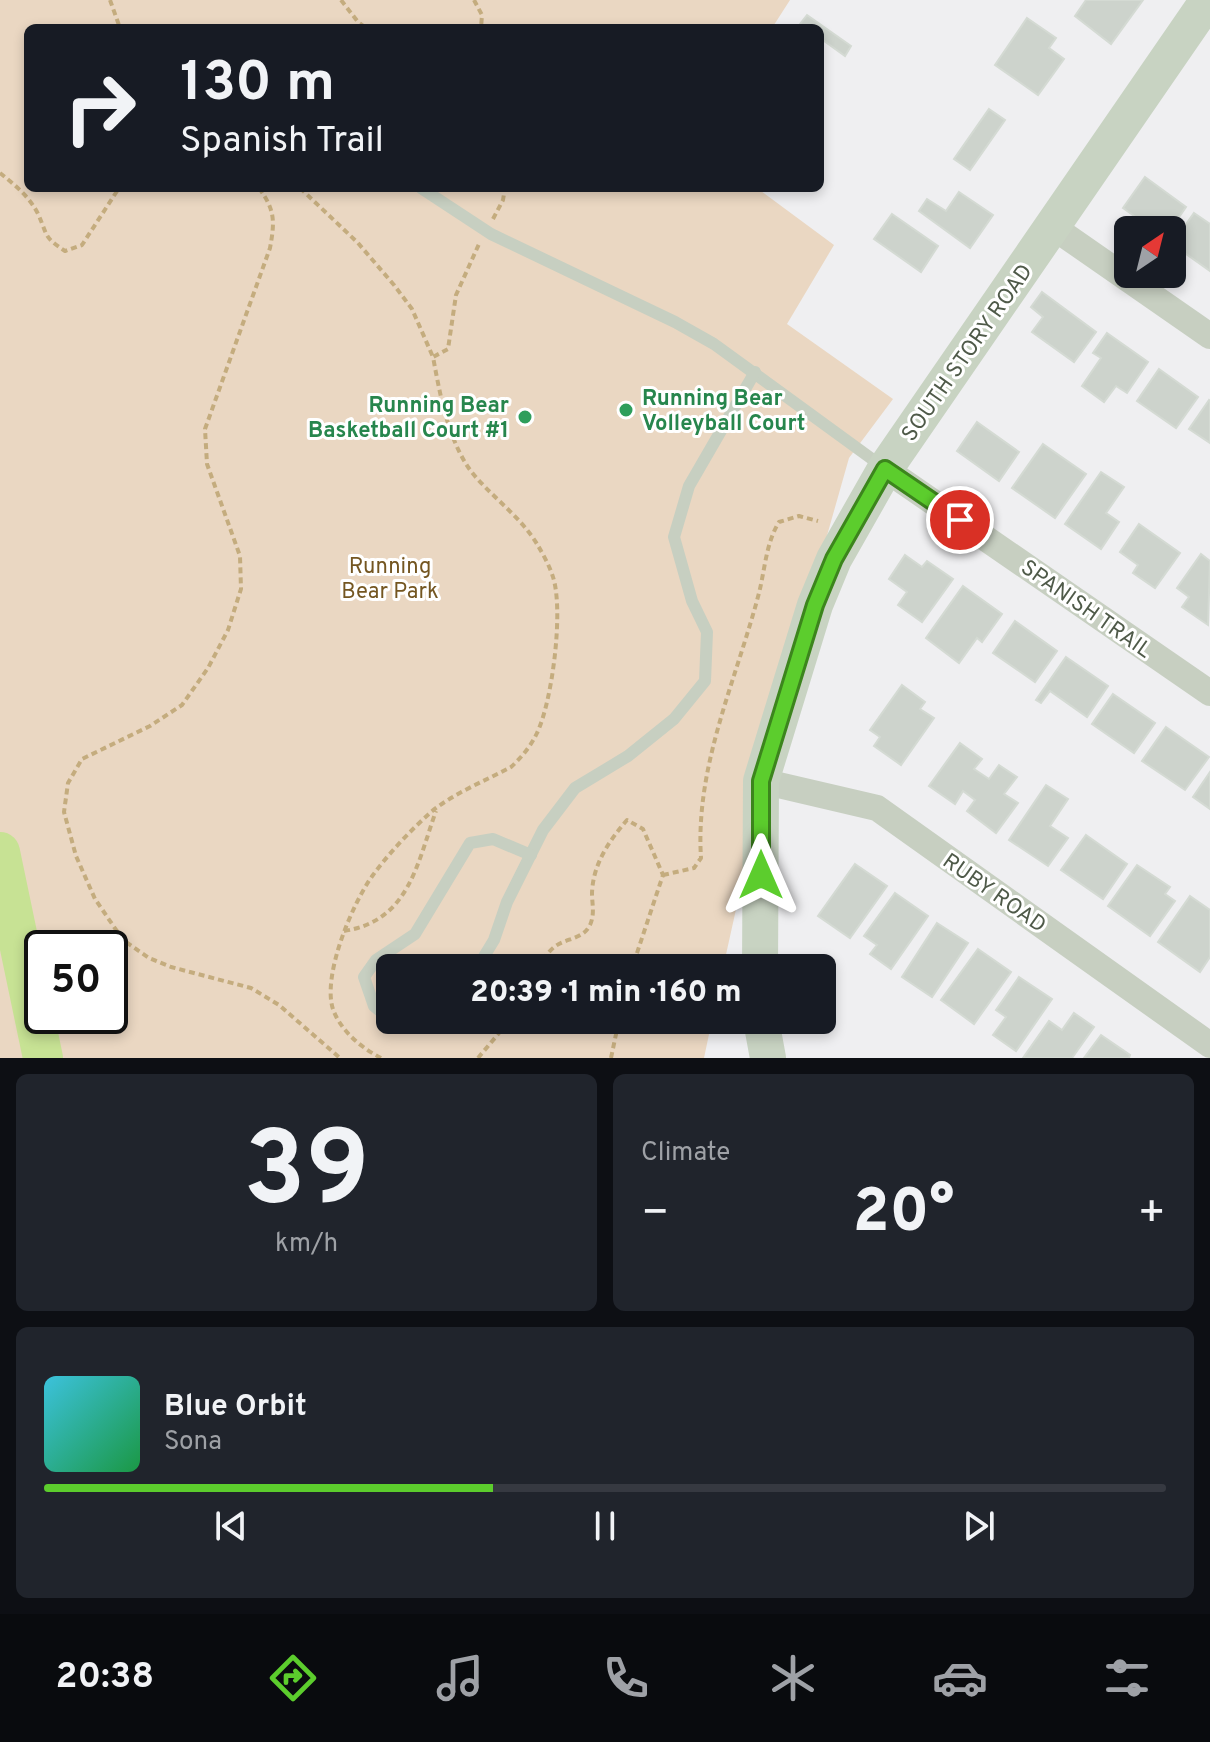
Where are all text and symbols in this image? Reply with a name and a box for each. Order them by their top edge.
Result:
text: 130 m [180,50,335,120]
icon: right [48,56,152,160]
text: Spanish Trail [180,119,384,165]
north arrow [1114,216,1186,288]
map controls [1114,216,1186,288]
street label: SOUTH STORY ROAD [897,260,1039,447]
place label: Running Bear Volleyball Court [642,386,805,438]
place label: Running Bear Basketball Court #1 [308,393,509,445]
marker: Running Bear Volleyball Court [617,401,635,419]
marker: Running Bear Basketball Court #1 [516,408,534,426]
pin [926,486,994,554]
icon: arrive [938,498,982,542]
park label: Running Bear Park [341,554,439,606]
street label: SPANISH TRAIL [1015,555,1156,665]
position arrow [719,833,803,917]
street label: RUBY ROAD [937,848,1051,940]
speed limit sign: 50 [24,930,128,1034]
text: 20:39 · 1 min · 160 m [470,975,742,1012]
text: 39 [243,1110,370,1242]
text: Climate [641,1137,730,1170]
text: 20° [853,1177,954,1253]
text: − [641,1187,669,1243]
text: + [1138,1187,1166,1243]
text: km/h [275,1228,338,1261]
text: Blue Orbit [164,1389,307,1426]
text: Sona [164,1426,222,1459]
icon: previous [209,1504,253,1548]
icon: pause [583,1504,627,1548]
icon: next [957,1504,1001,1548]
icon: directions [265,1650,321,1706]
icon: music [432,1650,488,1706]
icon: phone [598,1650,654,1706]
icon: climate [765,1650,821,1706]
icon: car [932,1650,988,1706]
icon: filters [1099,1650,1155,1706]
text: 20:38 [55,1655,154,1701]

